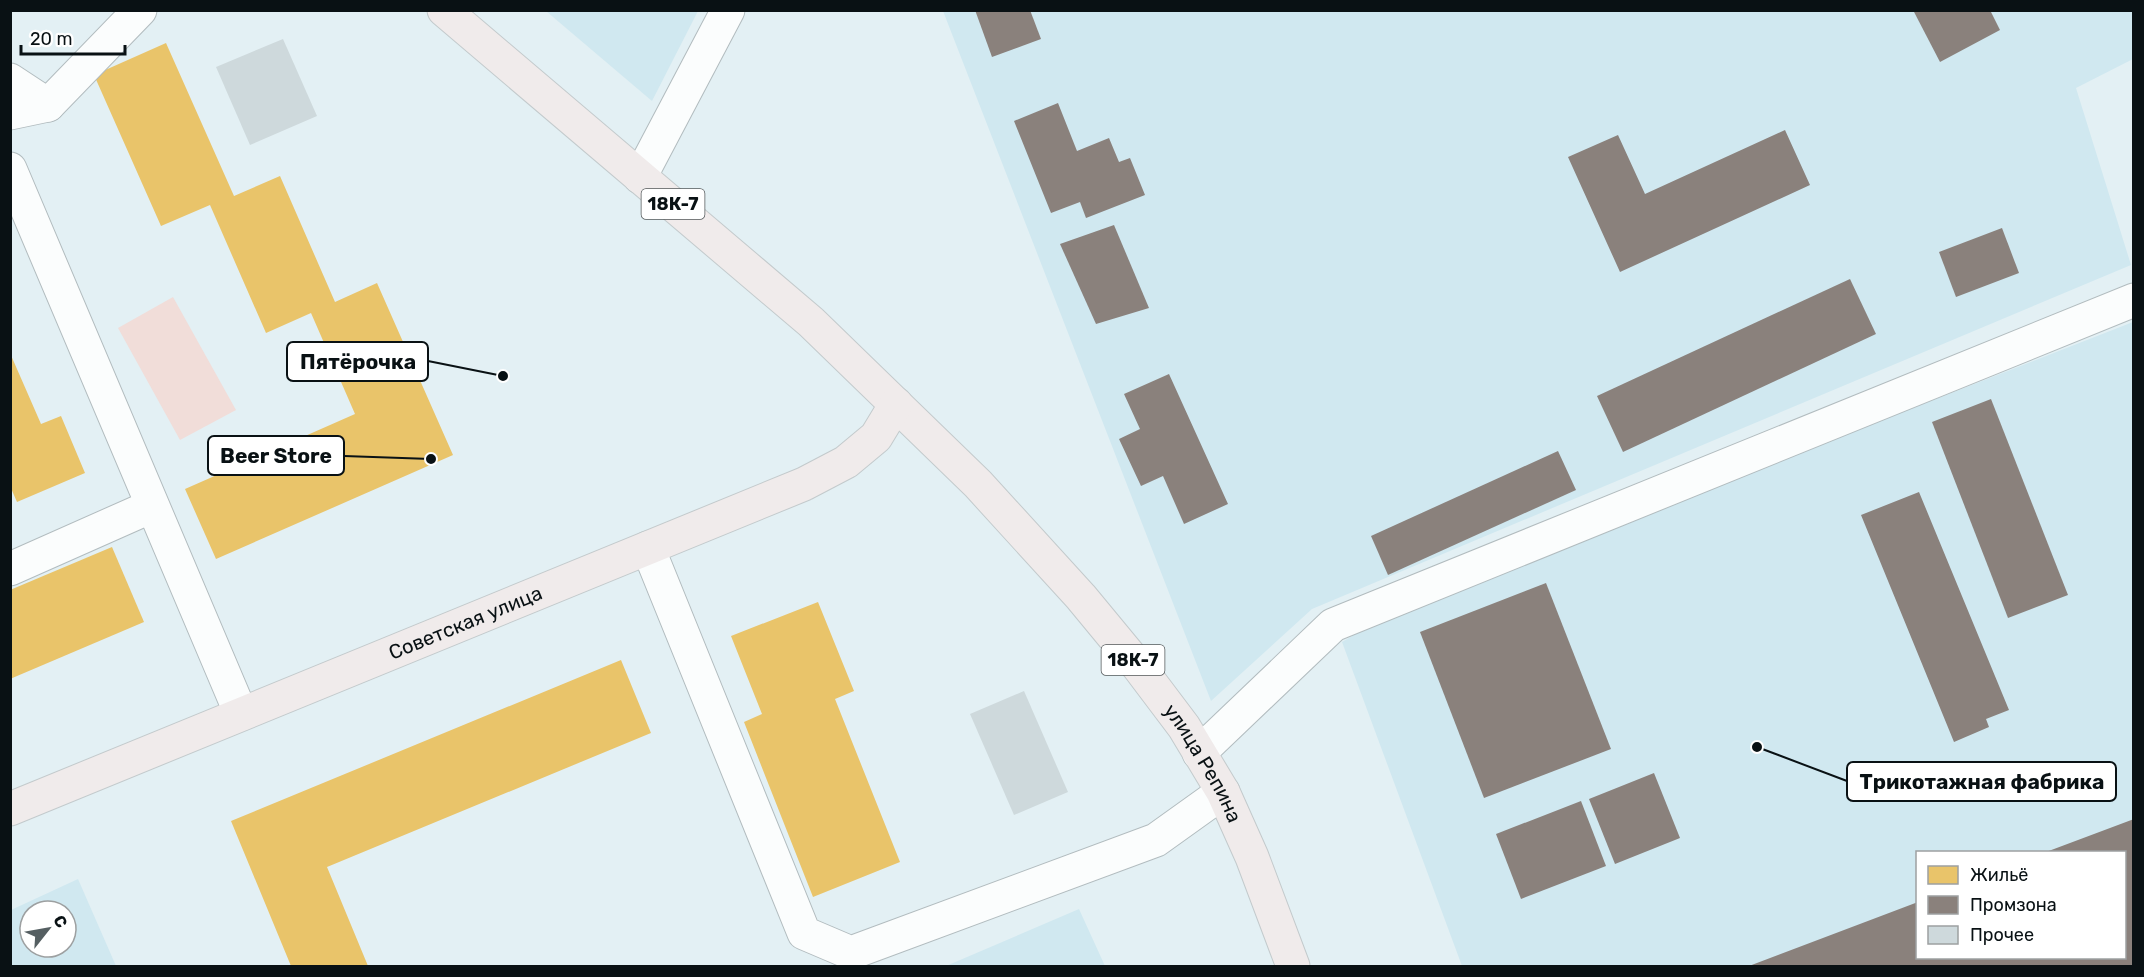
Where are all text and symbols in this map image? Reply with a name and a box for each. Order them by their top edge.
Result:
scale bar [21,18,124,56]
text: 20 m [30,28,72,50]
road number: 18К-7 [642,189,704,219]
callout: Пятёрочка [287,342,428,381]
text: Пятёрочка [300,349,416,374]
callout: Beer Store [208,436,344,475]
text: Beer Store [220,443,332,468]
street label: Советская улица [385,581,546,665]
road number: 18К-7 [1102,645,1164,675]
street label: улица Репина [1159,699,1247,826]
callout: Трикотажная фабрика [1847,762,2116,801]
text: Трикотажная фабрика [1859,769,2105,794]
legend [1916,851,2126,959]
text: Жильё [1970,864,2028,886]
text: Промзона [1970,894,2057,916]
north arrow [18,899,78,959]
text: С [49,912,71,931]
text: Прочее [1970,924,2034,946]

